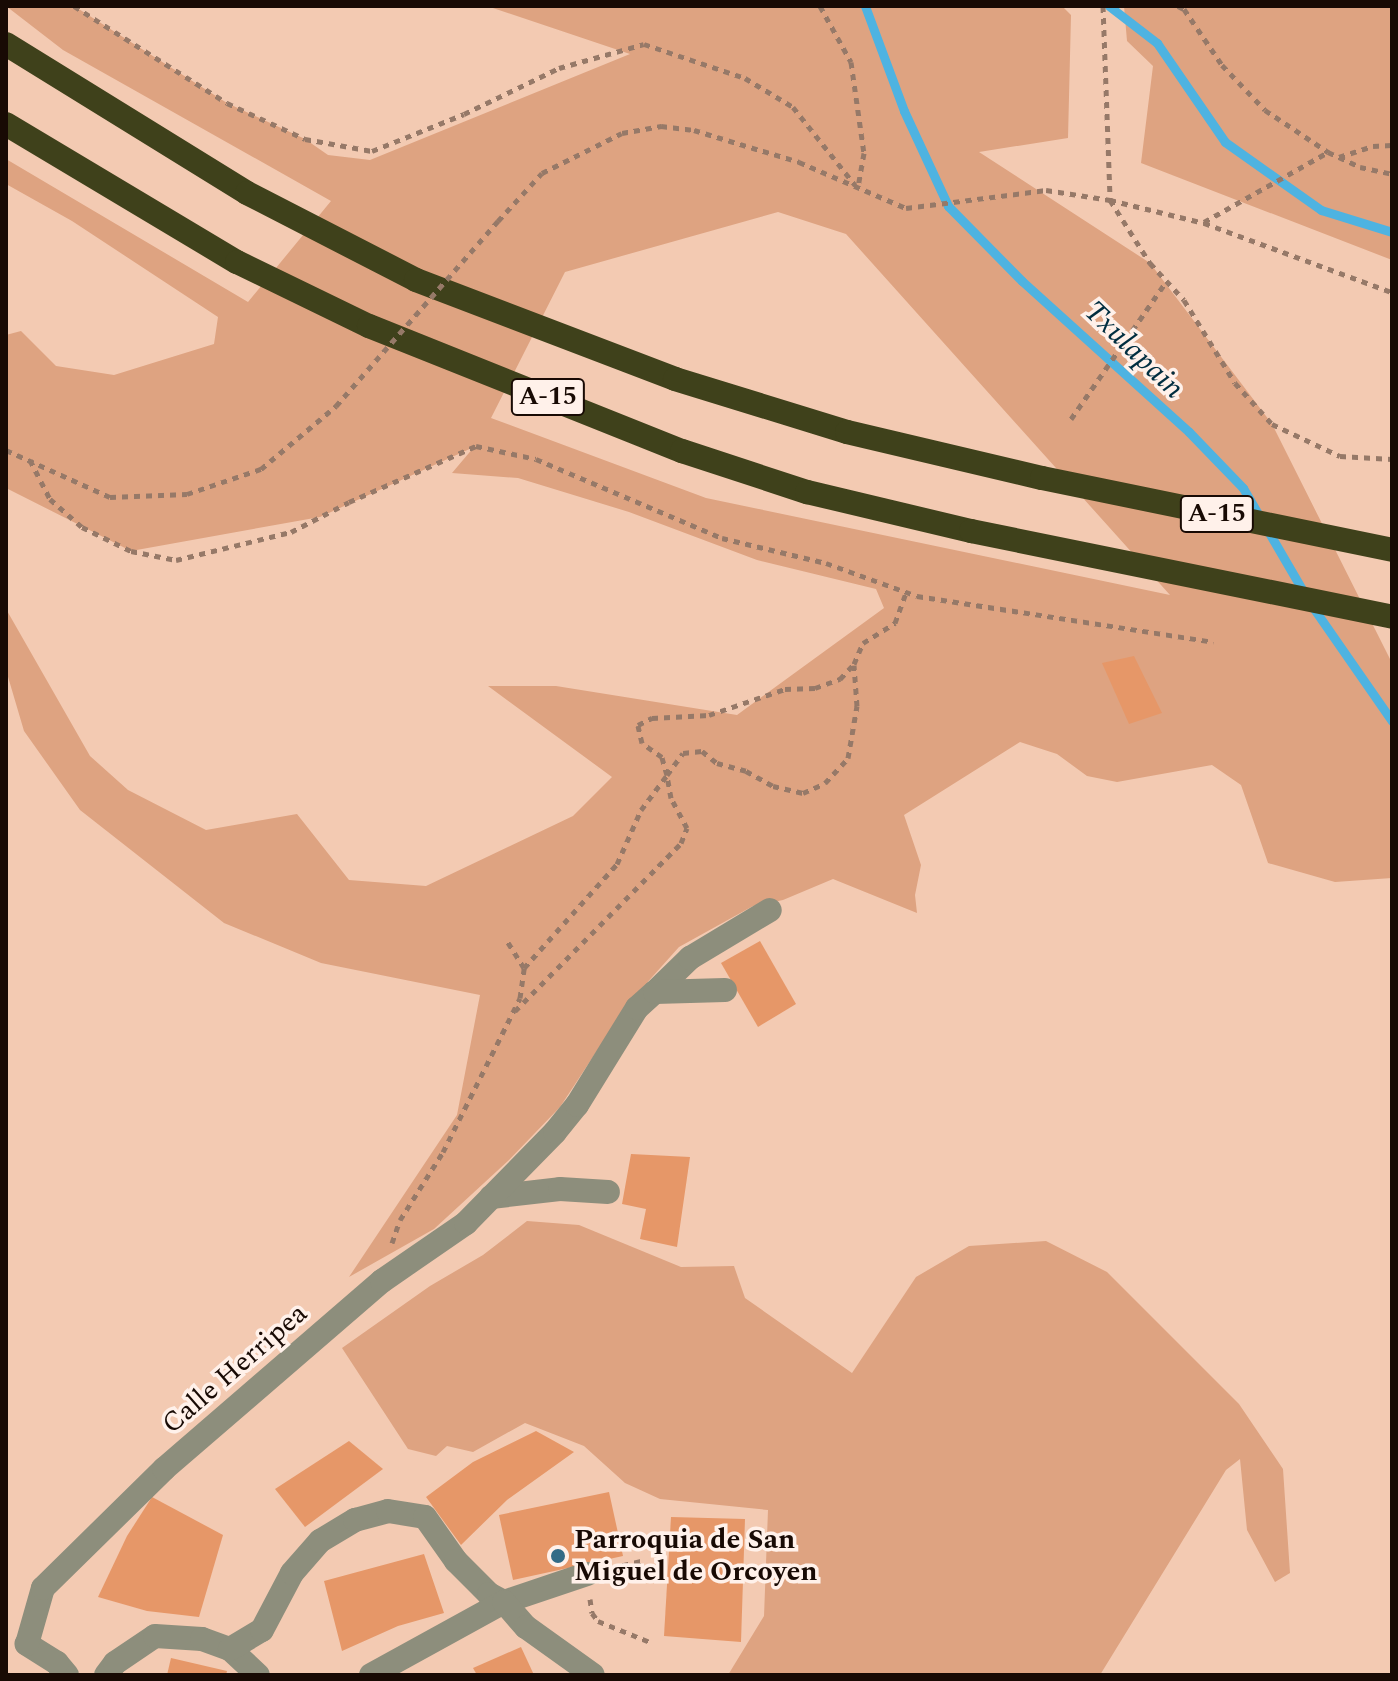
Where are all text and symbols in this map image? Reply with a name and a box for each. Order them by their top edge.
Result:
water label: Txulapain [1076,293,1192,407]
road number: A-15 [510,375,586,419]
road number: A-15 [1179,492,1255,536]
street label: Calle Herripea [155,1297,315,1441]
place label: Parroquia de San Miguel de Orcoyen [574,1523,818,1589]
marker: Parroquia de San Miguel de Orcoyen [549,1547,567,1565]

